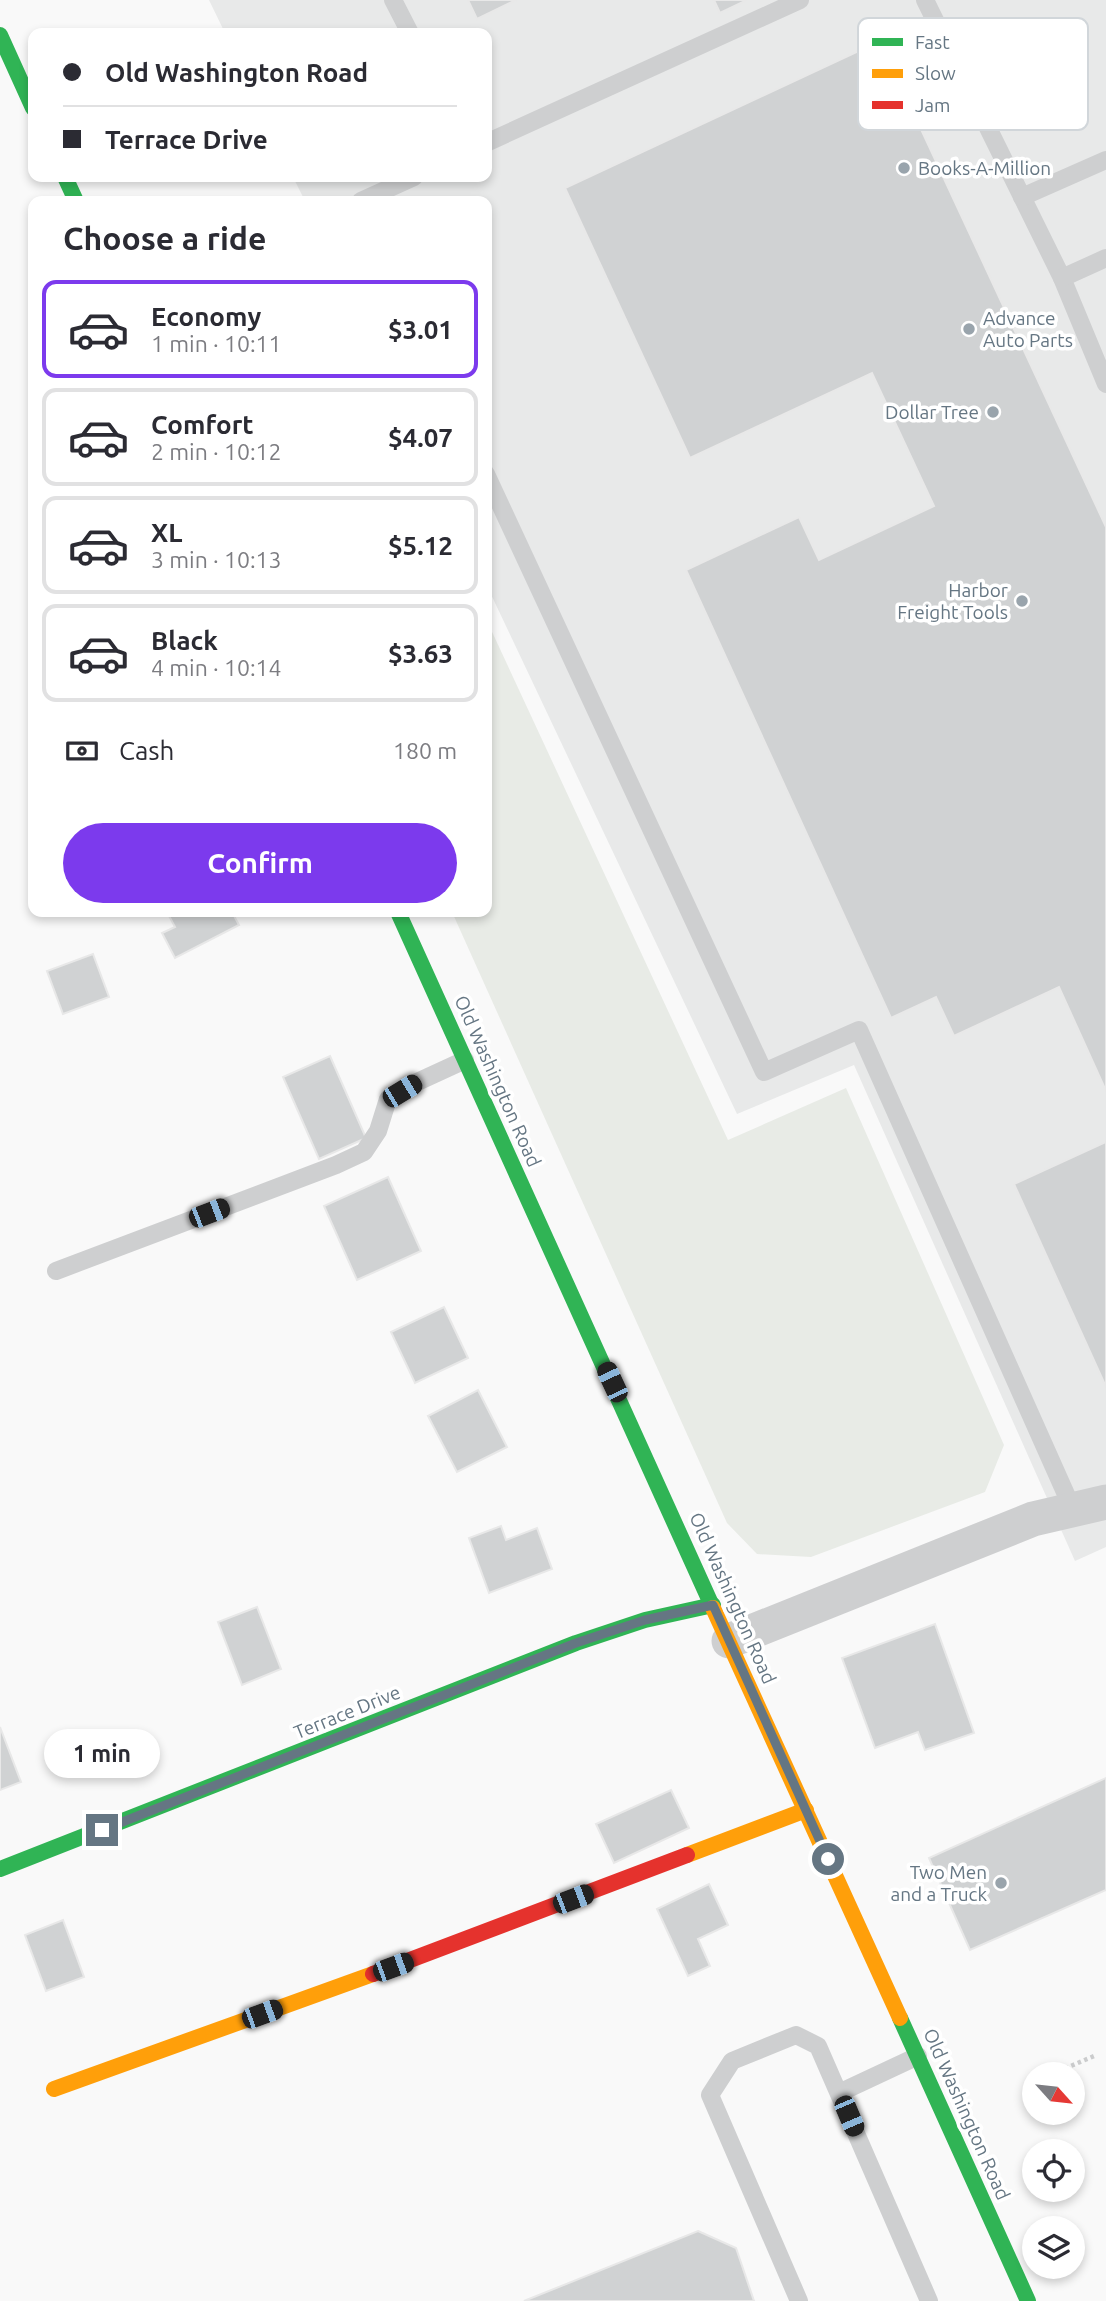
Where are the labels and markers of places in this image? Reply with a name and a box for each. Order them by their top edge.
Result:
place label: Books-A-Million [918,157,1051,179]
marker: Books-A-Million [896,160,912,176]
place label: Advance Auto Parts [983,307,1073,351]
marker: Advance Auto Parts [961,321,977,337]
place label: Dollar Tree [885,401,979,423]
marker: Dollar Tree [985,404,1001,420]
place label: Harbor Freight Tools [897,579,1008,623]
marker: Harbor Freight Tools [1014,593,1030,609]
place label: Two Men and a Truck [890,1861,987,1905]
marker: Two Men and a Truck [993,1875,1009,1891]

